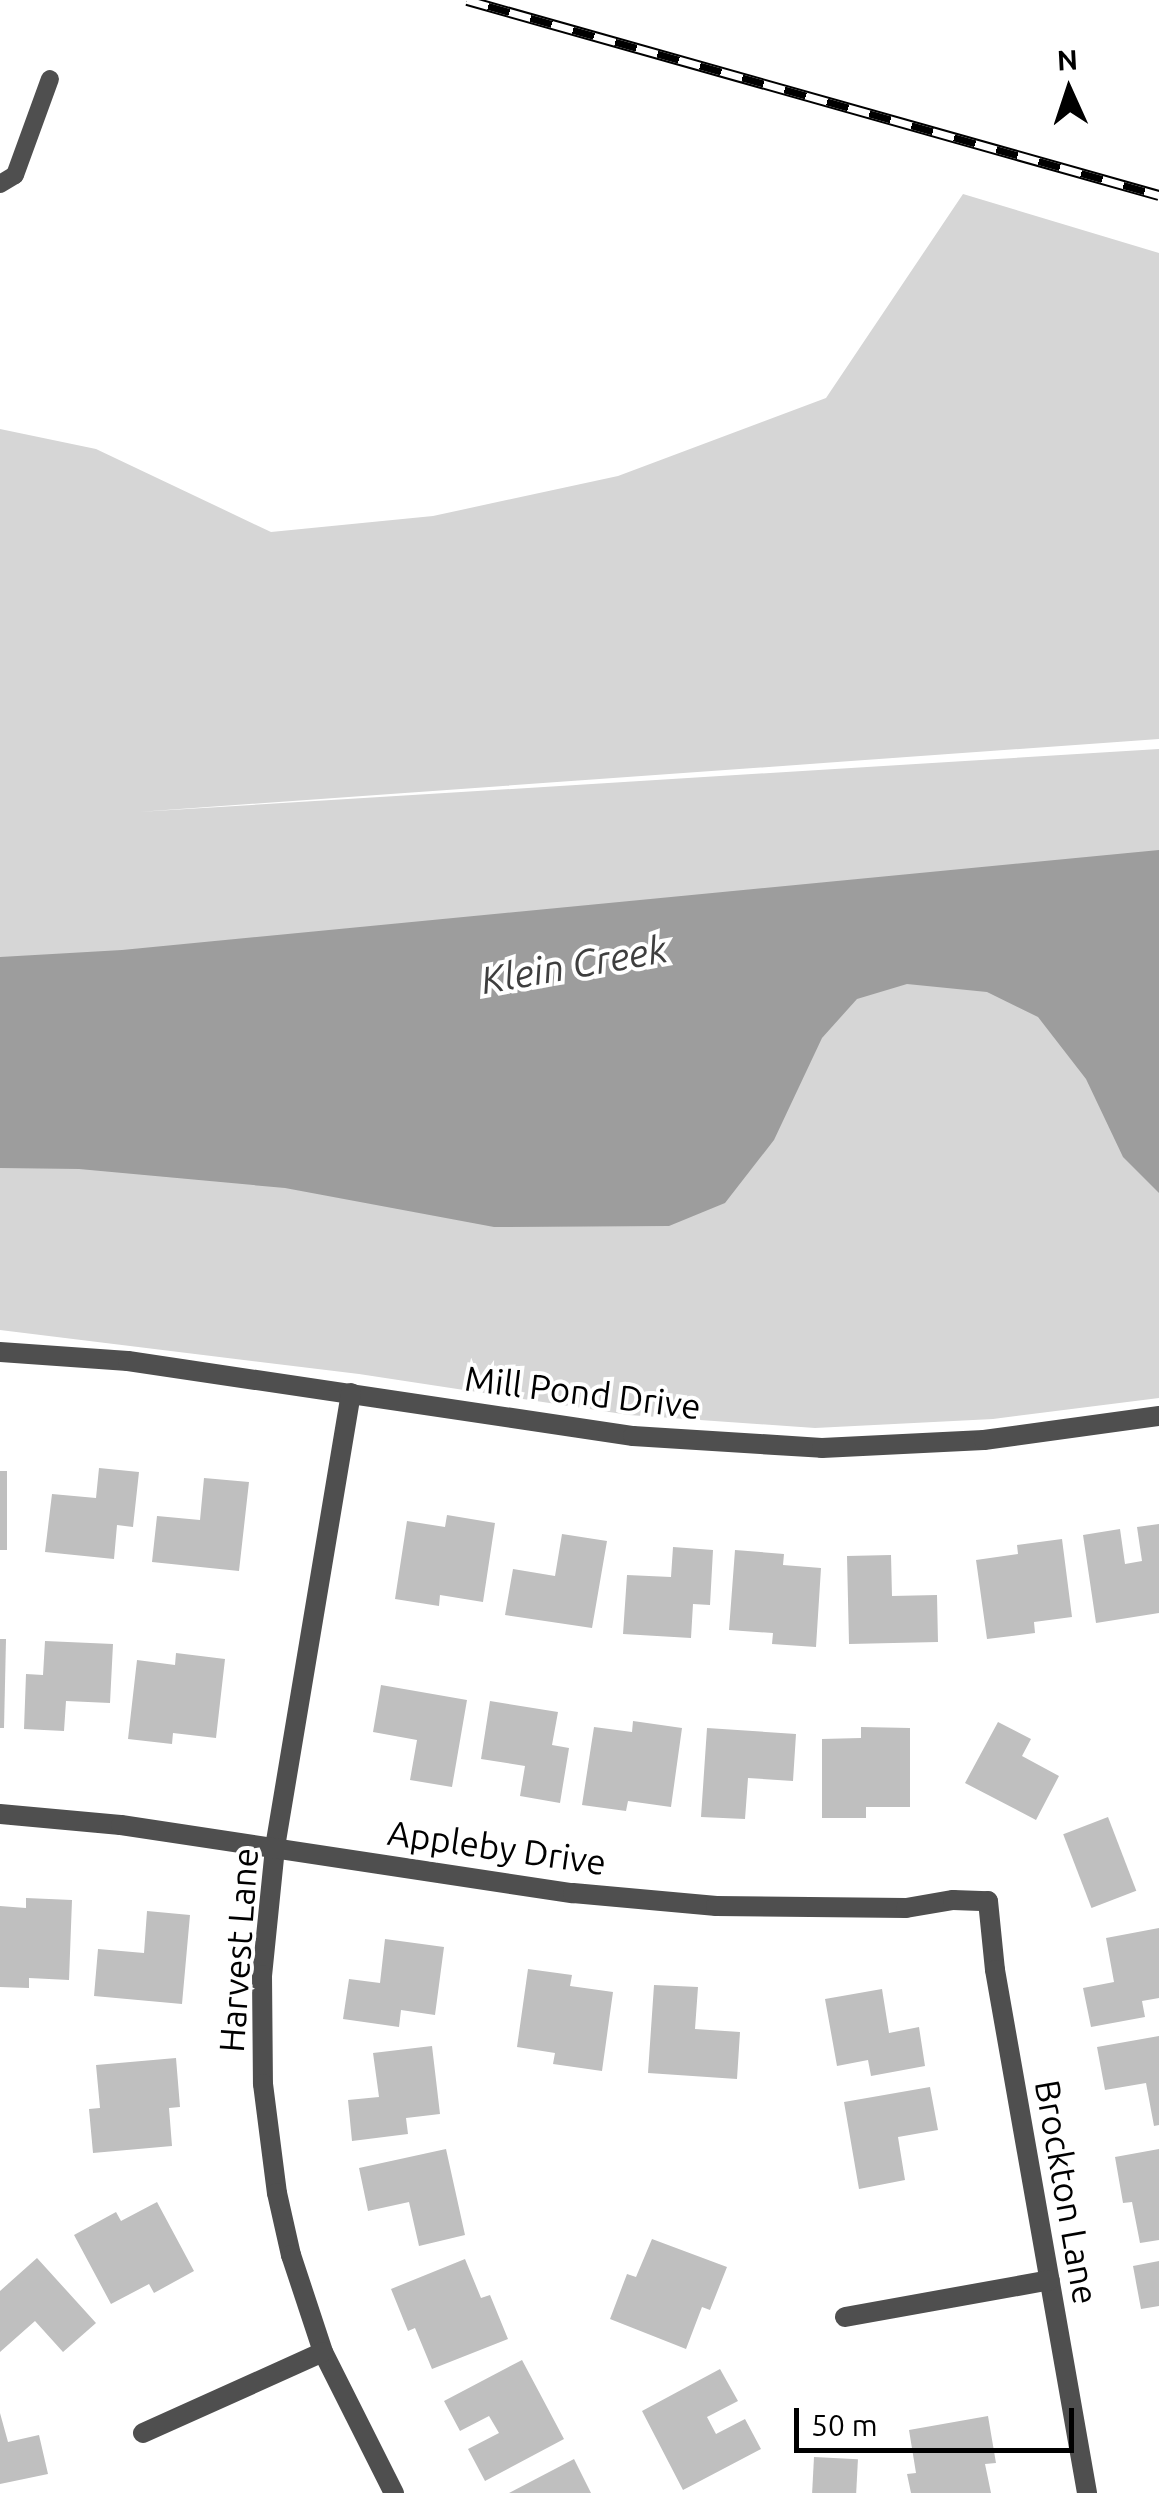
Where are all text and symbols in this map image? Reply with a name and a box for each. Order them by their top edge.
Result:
north arrow [1019,40,1119,140]
text: N [1056,44,1079,76]
water label: Klein Creek [477,926,671,1004]
street label: Mill Pond Drive [463,1357,703,1427]
street label: Appleby Drive [385,1811,609,1883]
street label: Harvest Lane [210,1846,266,2054]
street label: Brockton Lane [1027,2077,1107,2307]
scale bar [799,2388,1079,2450]
text: 50 m [811,2408,878,2442]

